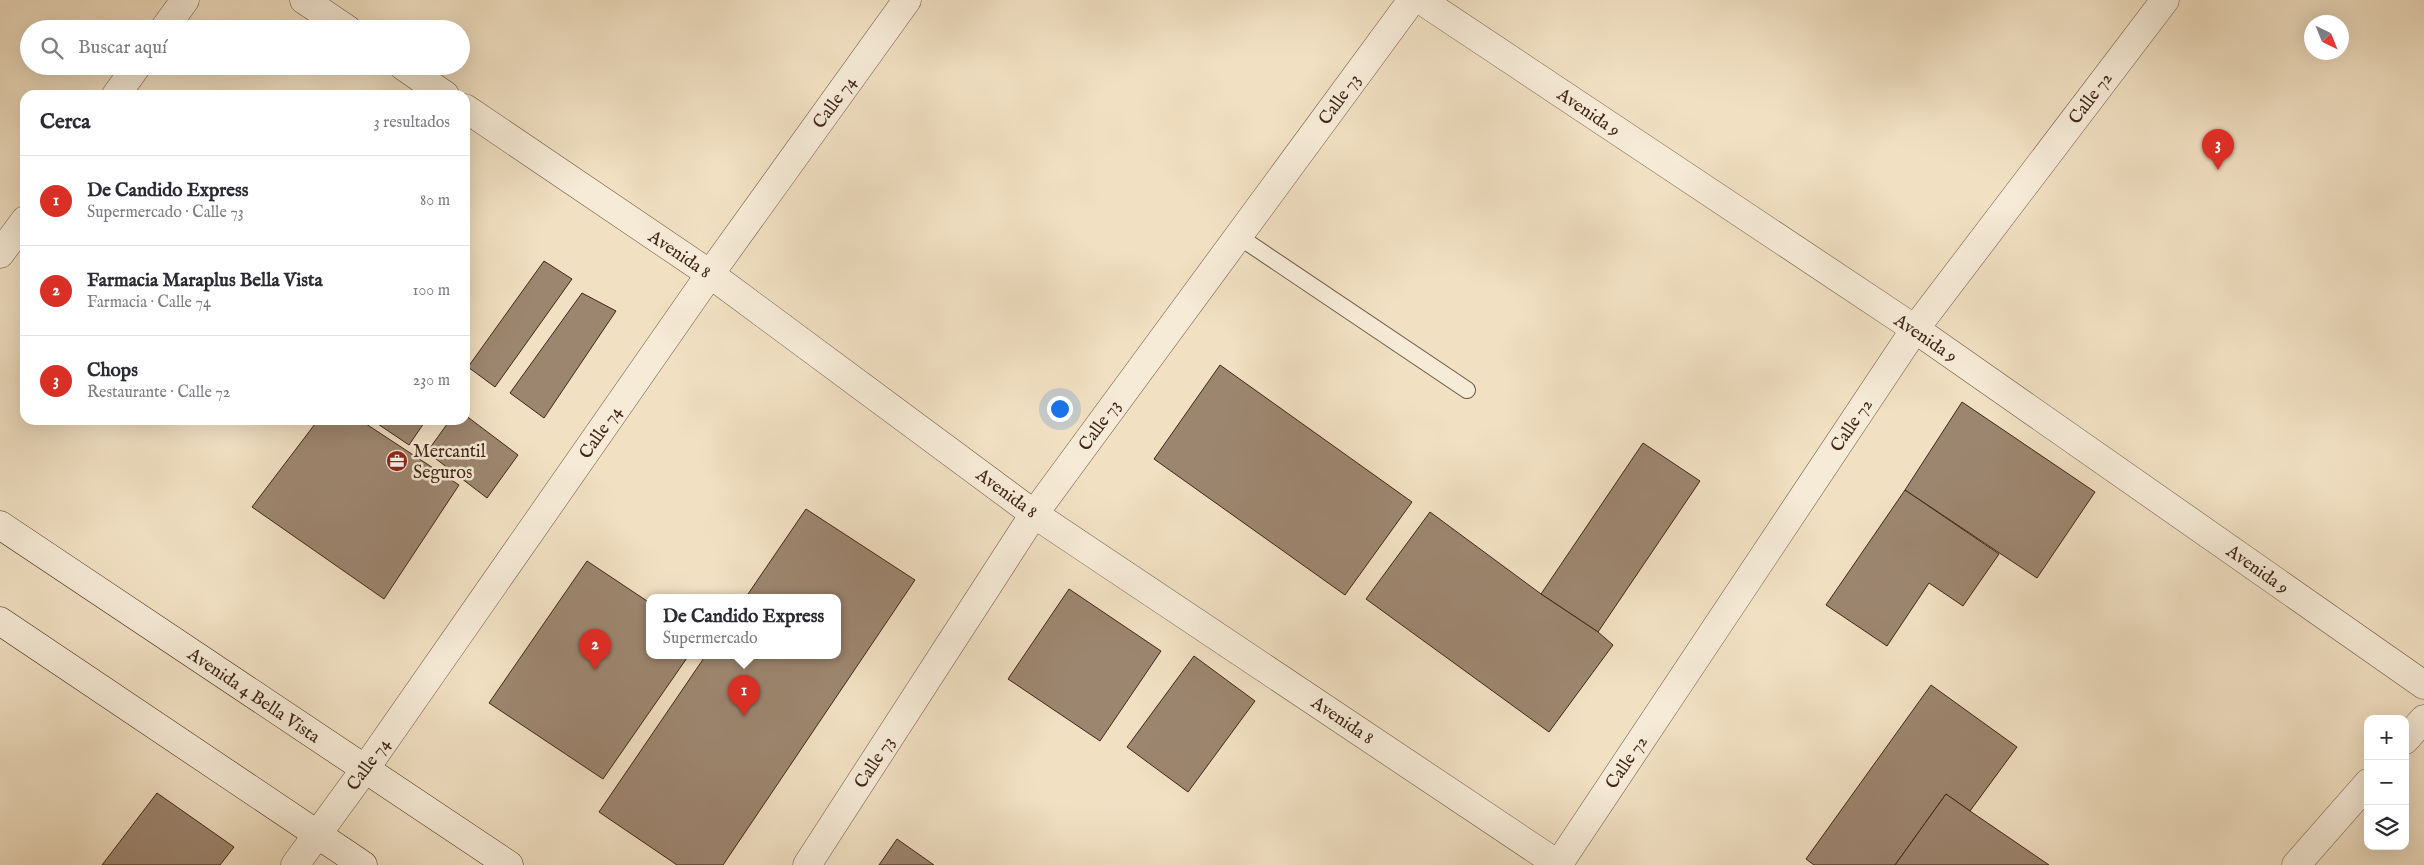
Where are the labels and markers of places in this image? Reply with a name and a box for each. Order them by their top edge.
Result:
pin: 3 [2202,129,2234,170]
place label: Mercantil Seguros [413,441,486,485]
office icon: Mercantil Seguros [385,449,409,473]
pin: 2 [579,629,611,670]
pin: 1 [728,675,760,716]

